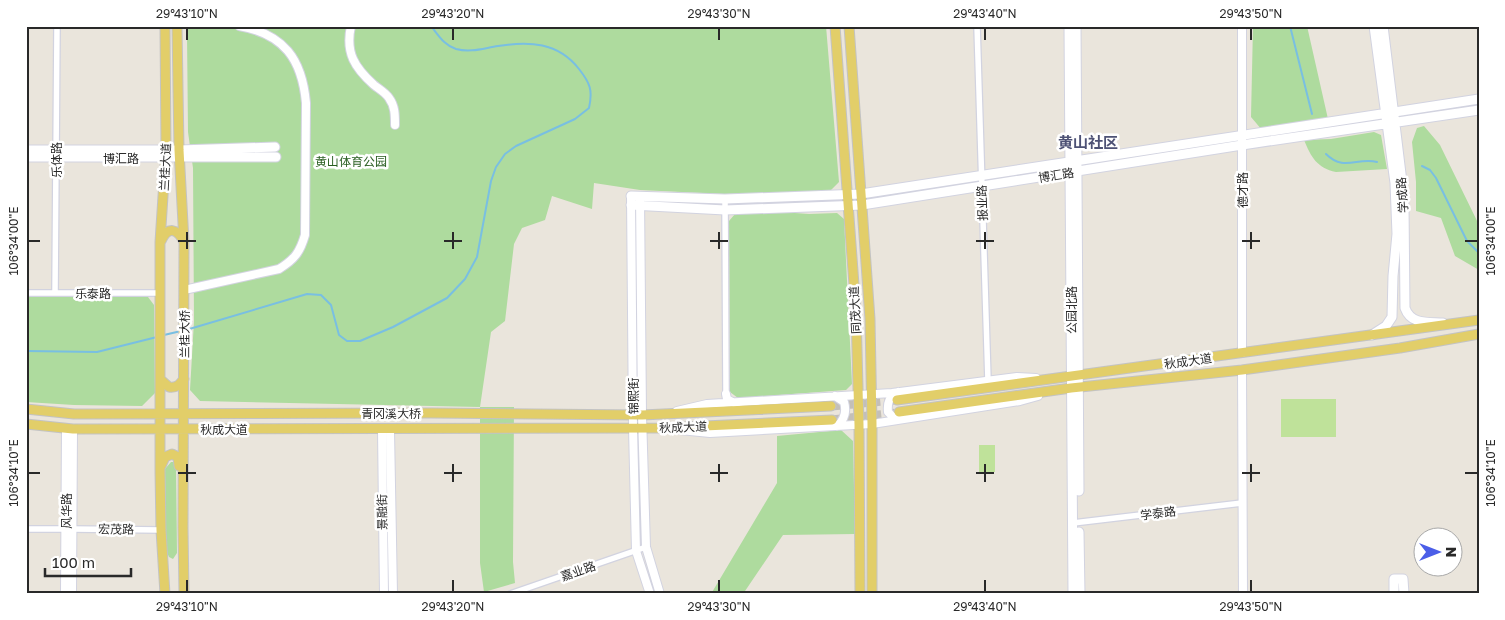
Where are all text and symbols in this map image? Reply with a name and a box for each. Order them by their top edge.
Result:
text: 29°43'10"N [156,6,218,21]
text: 29°43'20"N [421,6,485,21]
text: 29°43'30"N [687,6,751,21]
text: 29°43'40"N [953,6,1017,21]
text: 29°43'50"N [1219,6,1283,21]
district label: 黄山社区 [1058,133,1118,151]
street label: 乐体路 [49,142,64,178]
street label: 兰桂大道 [156,143,174,191]
street label: 博汇路 [103,151,139,166]
park label: 黄山体育公园 [315,154,387,169]
street label: 博汇路 [1037,165,1075,185]
street label: 德才路 [1235,172,1250,208]
street label: 学成路 [1393,177,1411,213]
street label: 报业路 [974,185,990,221]
text: 106°34'00"E [6,206,21,276]
text: 106°34'00"E [1483,206,1498,276]
street label: 乐泰路 [75,286,111,301]
street label: 同茂大道 [846,286,864,334]
street label: 公园北路 [1064,286,1079,334]
street label: 兰桂大桥 [177,310,192,358]
street label: 秋成大道 [1163,350,1213,372]
street label: 锦熙街 [626,378,641,414]
street label: 青冈溪大桥 [361,406,421,421]
street label: 秋成大道 [659,419,707,435]
street label: 秋成大道 [200,422,248,437]
text: 106°34'10"E [6,439,21,507]
text: 106°34'10"E [1483,439,1498,507]
street label: 风华路 [59,493,74,529]
street label: 景融街 [374,494,390,530]
street label: 学泰路 [1139,503,1177,523]
street label: 宏茂路 [98,521,134,537]
north arrow [1412,528,1462,578]
scale bar [45,545,131,577]
text: N [1443,547,1460,557]
text: 100 m [52,553,95,571]
street label: 嘉业路 [559,558,597,584]
text: 29°43'10"N [156,599,218,614]
text: 29°43'20"N [421,599,485,614]
text: 29°43'30"N [687,599,751,614]
text: 29°43'40"N [953,599,1017,614]
text: 29°43'50"N [1219,599,1283,614]

